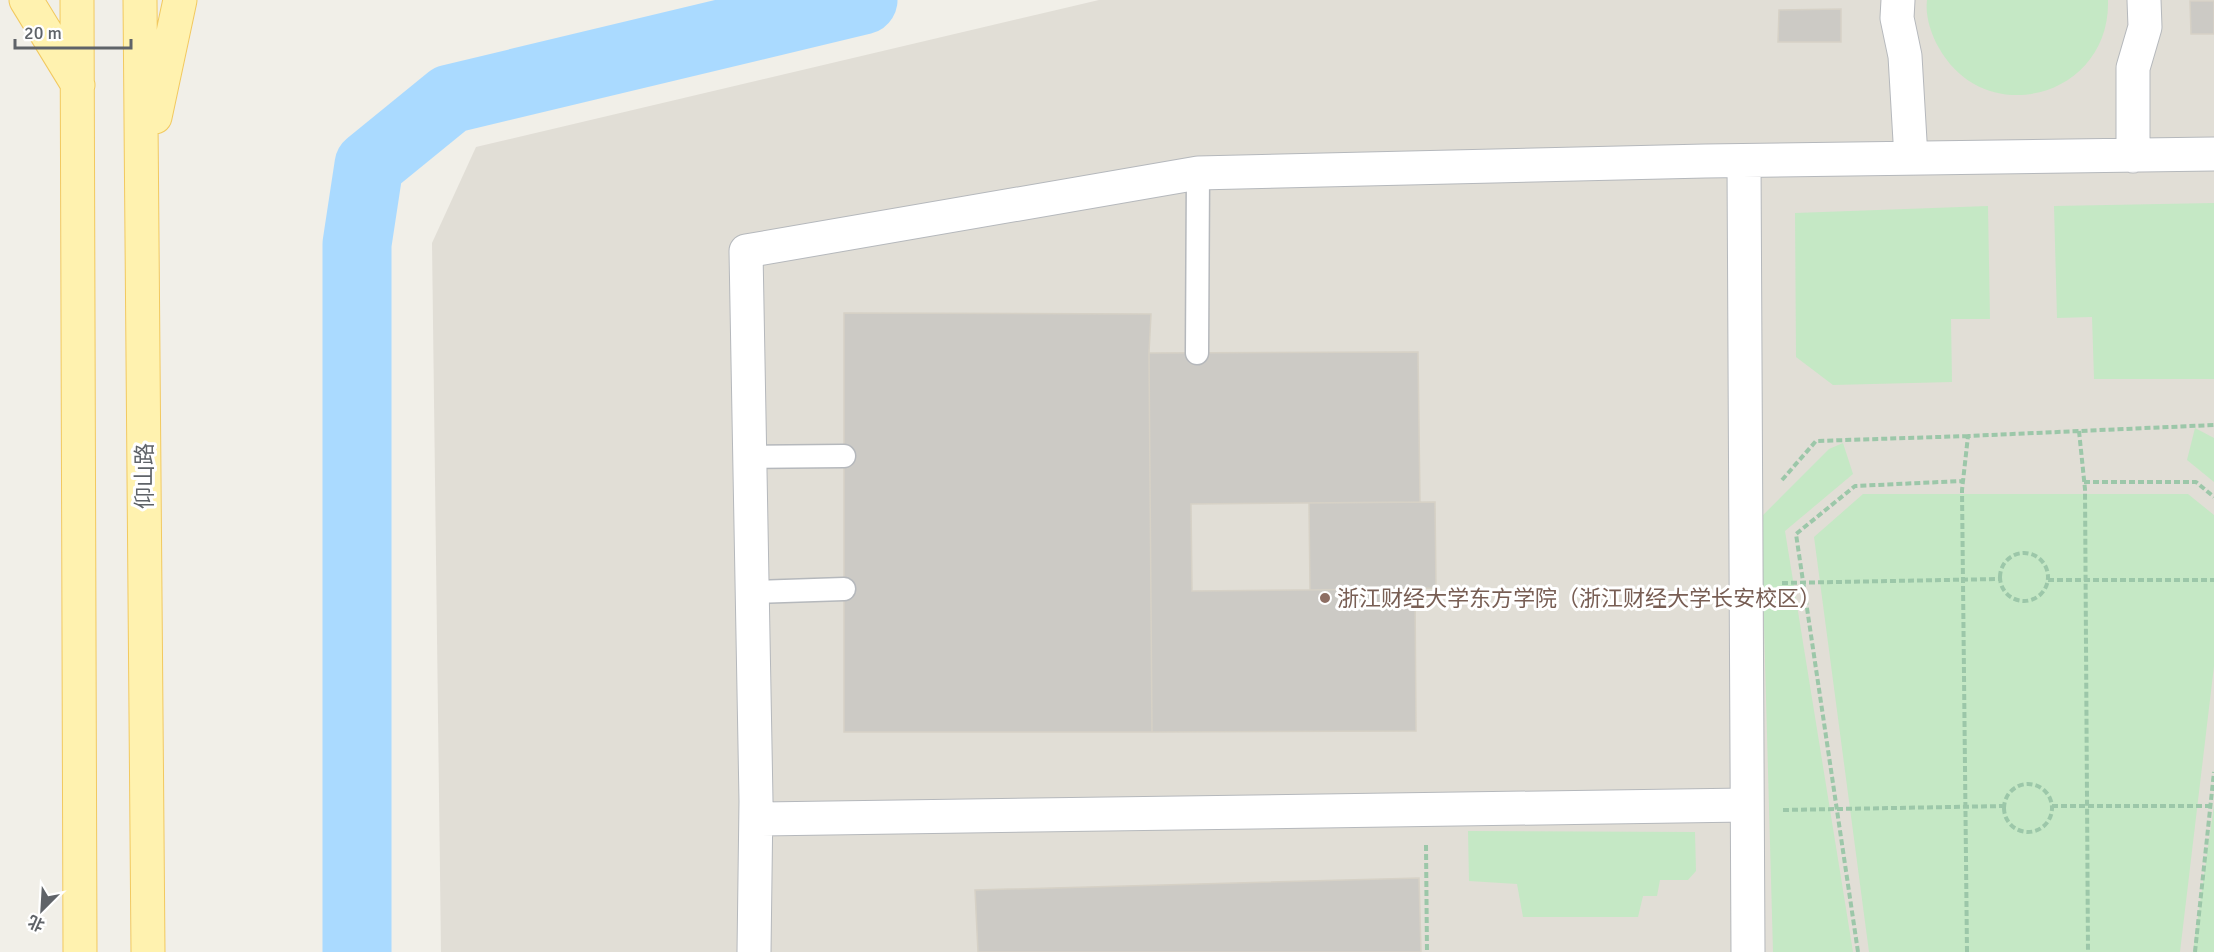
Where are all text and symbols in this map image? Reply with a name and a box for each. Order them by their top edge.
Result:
scale bar [15,12,130,50]
text: 20 m [24,22,62,44]
street label: 仰山路 [131,443,158,509]
place label: 浙江财经大学东方学院（浙江财经大学长安校区） [1337,585,1821,612]
marker: 浙江财经大学东方学院（浙江财经大学长安校区） [1318,591,1332,605]
north arrow [12,880,72,940]
text: 北 [25,910,48,935]

